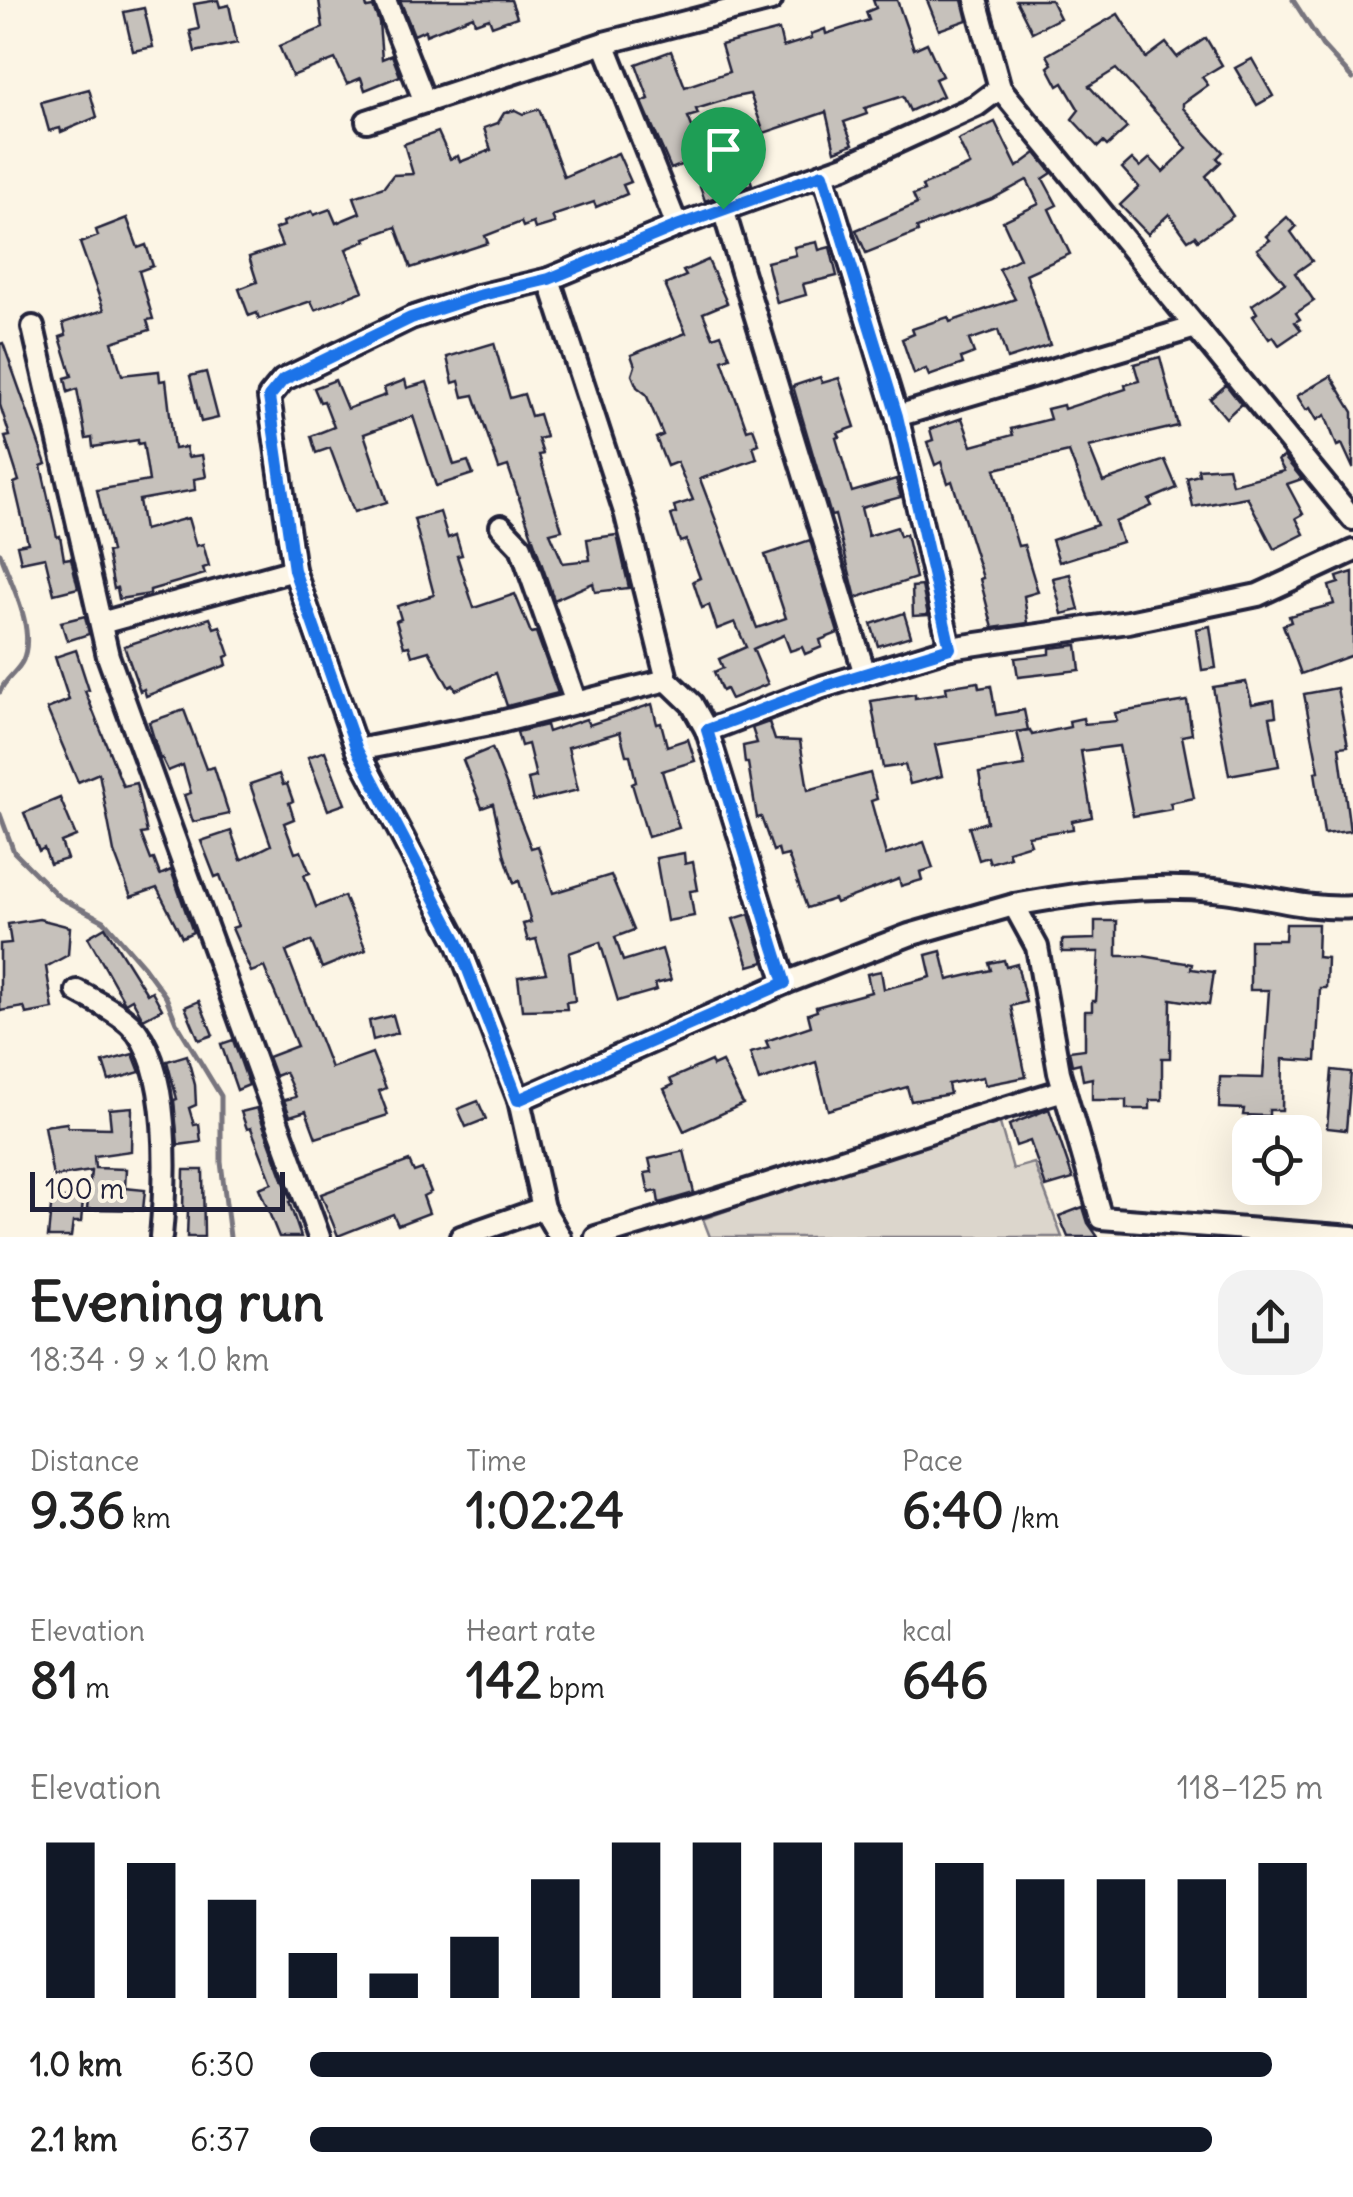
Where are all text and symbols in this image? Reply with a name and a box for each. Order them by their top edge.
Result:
pin [681,107,766,210]
icon: arrive [696,122,751,177]
map controls [1232,1115,1322,1205]
button: locate [1232,1115,1322,1205]
scale bar [30,1167,285,1212]
text: 100 m [45,1171,124,1207]
text: Evening run [30,1267,324,1336]
button: share [1218,1270,1323,1375]
text: 18:34 · 9 × 1.0 km [30,1339,270,1380]
text: Distance [30,1443,139,1479]
text: Time [466,1443,527,1479]
text: Pace [902,1443,963,1479]
text: 9.36 [30,1479,125,1542]
text: 1:02:24 [466,1479,624,1542]
text: 6:40 [902,1479,1004,1542]
text: km [125,1500,171,1536]
text: /km [1004,1500,1060,1536]
text: Elevation [30,1613,145,1649]
text: Heart rate [466,1613,596,1649]
text: kcal [902,1613,952,1649]
text: 81 [30,1649,79,1712]
text: 142 [466,1649,542,1712]
text: 646 [902,1649,989,1712]
text: m [79,1670,110,1706]
text: bpm [542,1670,605,1706]
text: Elevation [30,1767,161,1808]
text: 118–125 m [1177,1767,1323,1808]
text: 1.0 km [30,2044,122,2085]
text: 6:30 [190,2044,255,2085]
text: 2.1 km [30,2119,118,2160]
text: 6:37 [190,2119,250,2160]

